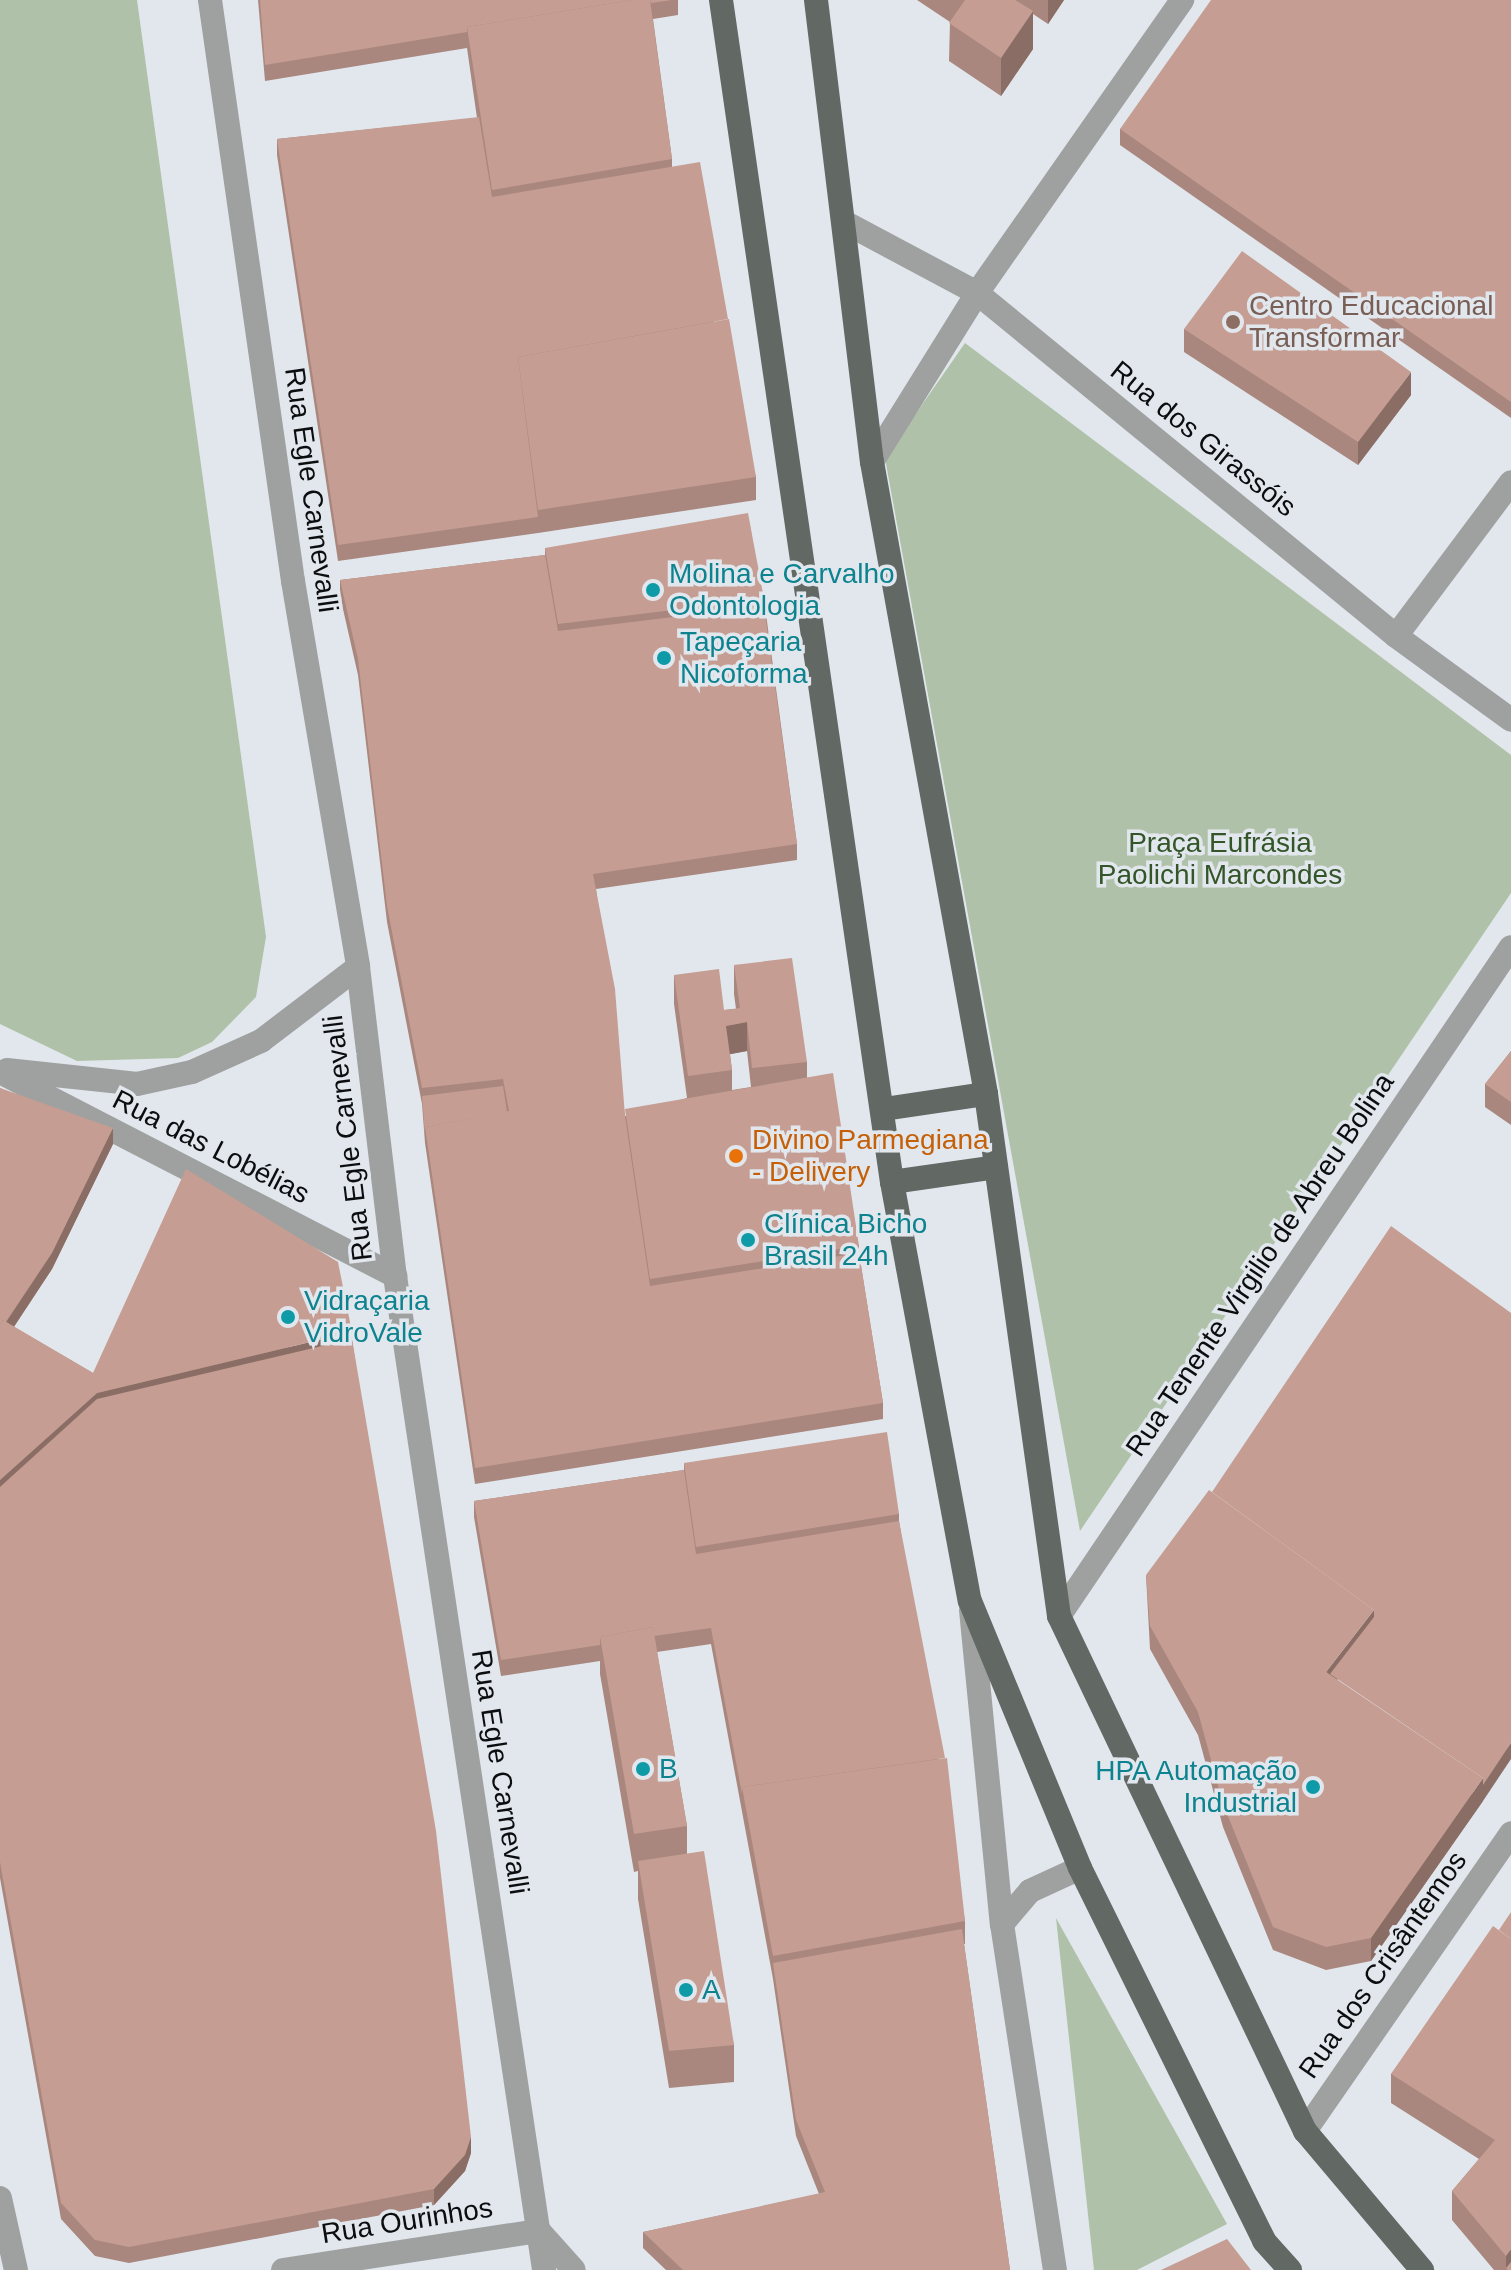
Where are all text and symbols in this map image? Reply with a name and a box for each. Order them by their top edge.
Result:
place label: Centro Educacional Transformar [1249,289,1493,355]
marker: Centro Educacional Transformar [1224,313,1242,331]
street label: Rua dos Girassóis [1104,354,1302,524]
street label: Rua Egle Carnevalli [277,365,345,615]
place label: Molina e Carvalho Odontologia [669,557,895,623]
marker: Molina e Carvalho Odontologia [644,581,662,599]
place label: Tapeçaria Nicoforma [680,625,808,691]
marker: Tapeçaria Nicoforma [655,649,673,667]
park label: Praça Eufrásia Paolichi Marcondes [1098,826,1342,892]
street label: Rua Egle Carnevalli [316,1013,380,1263]
street label: Rua Tenente Virgilio de Abreu Bolina [1118,1066,1402,1464]
street label: Rua das Lobélias [107,1083,315,1211]
place label: Divino Parmegiana - Delivery [752,1123,989,1189]
marker: Divino Parmegiana - Delivery [727,1147,745,1165]
place label: Clínica Bicho Brasil 24h [764,1207,927,1273]
marker: Clínica Bicho Brasil 24h [739,1231,757,1249]
place label: Vidraçaria VidroVale [304,1284,430,1350]
marker: Vidraçaria VidroVale [279,1308,297,1326]
street label: Rua Egle Carnevalli [464,1647,536,1897]
place label: B [659,1752,678,1786]
place label: HPA Automação Industrial [1092,1754,1297,1820]
marker: B [634,1760,652,1778]
marker: HPA Automação Industrial [1304,1778,1322,1796]
street label: Rua dos Crisântemos [1292,1845,1474,2085]
place label: A [702,1973,721,2007]
marker: A [677,1981,695,1999]
street label: Rua Ourinhos [319,2191,495,2251]

